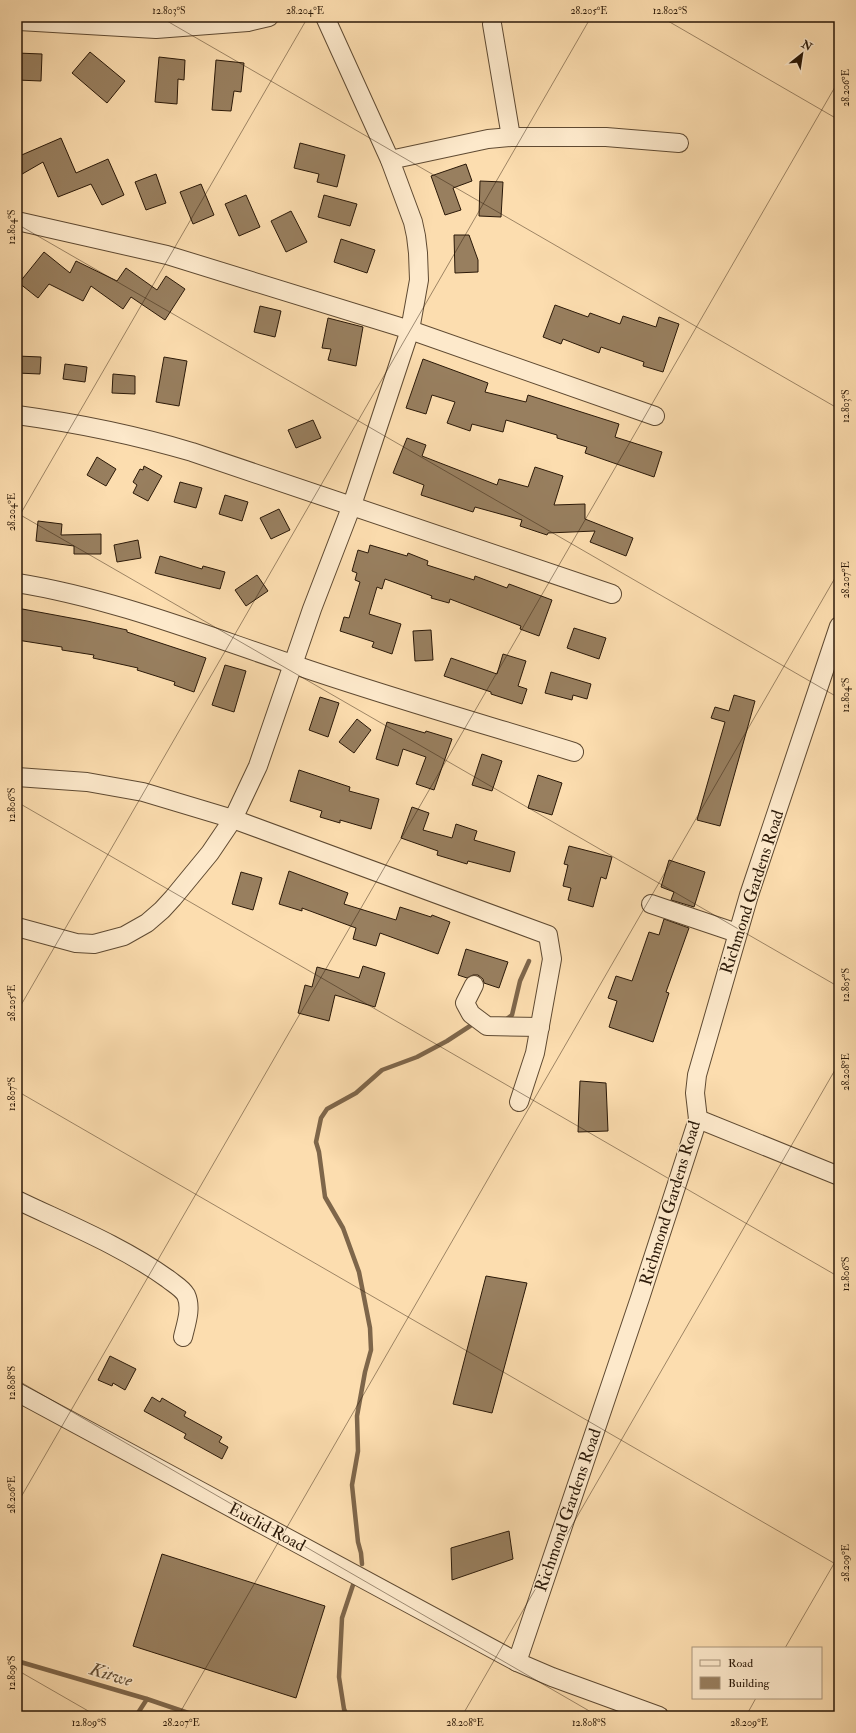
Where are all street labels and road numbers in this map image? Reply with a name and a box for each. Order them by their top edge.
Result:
street label: Richmond Gardens Road [716,807,789,977]
street label: Richmond Gardens Road [635,1118,705,1288]
street label: Richmond Gardens Road [530,1425,606,1594]
street label: Euclid Road [225,1498,310,1556]

